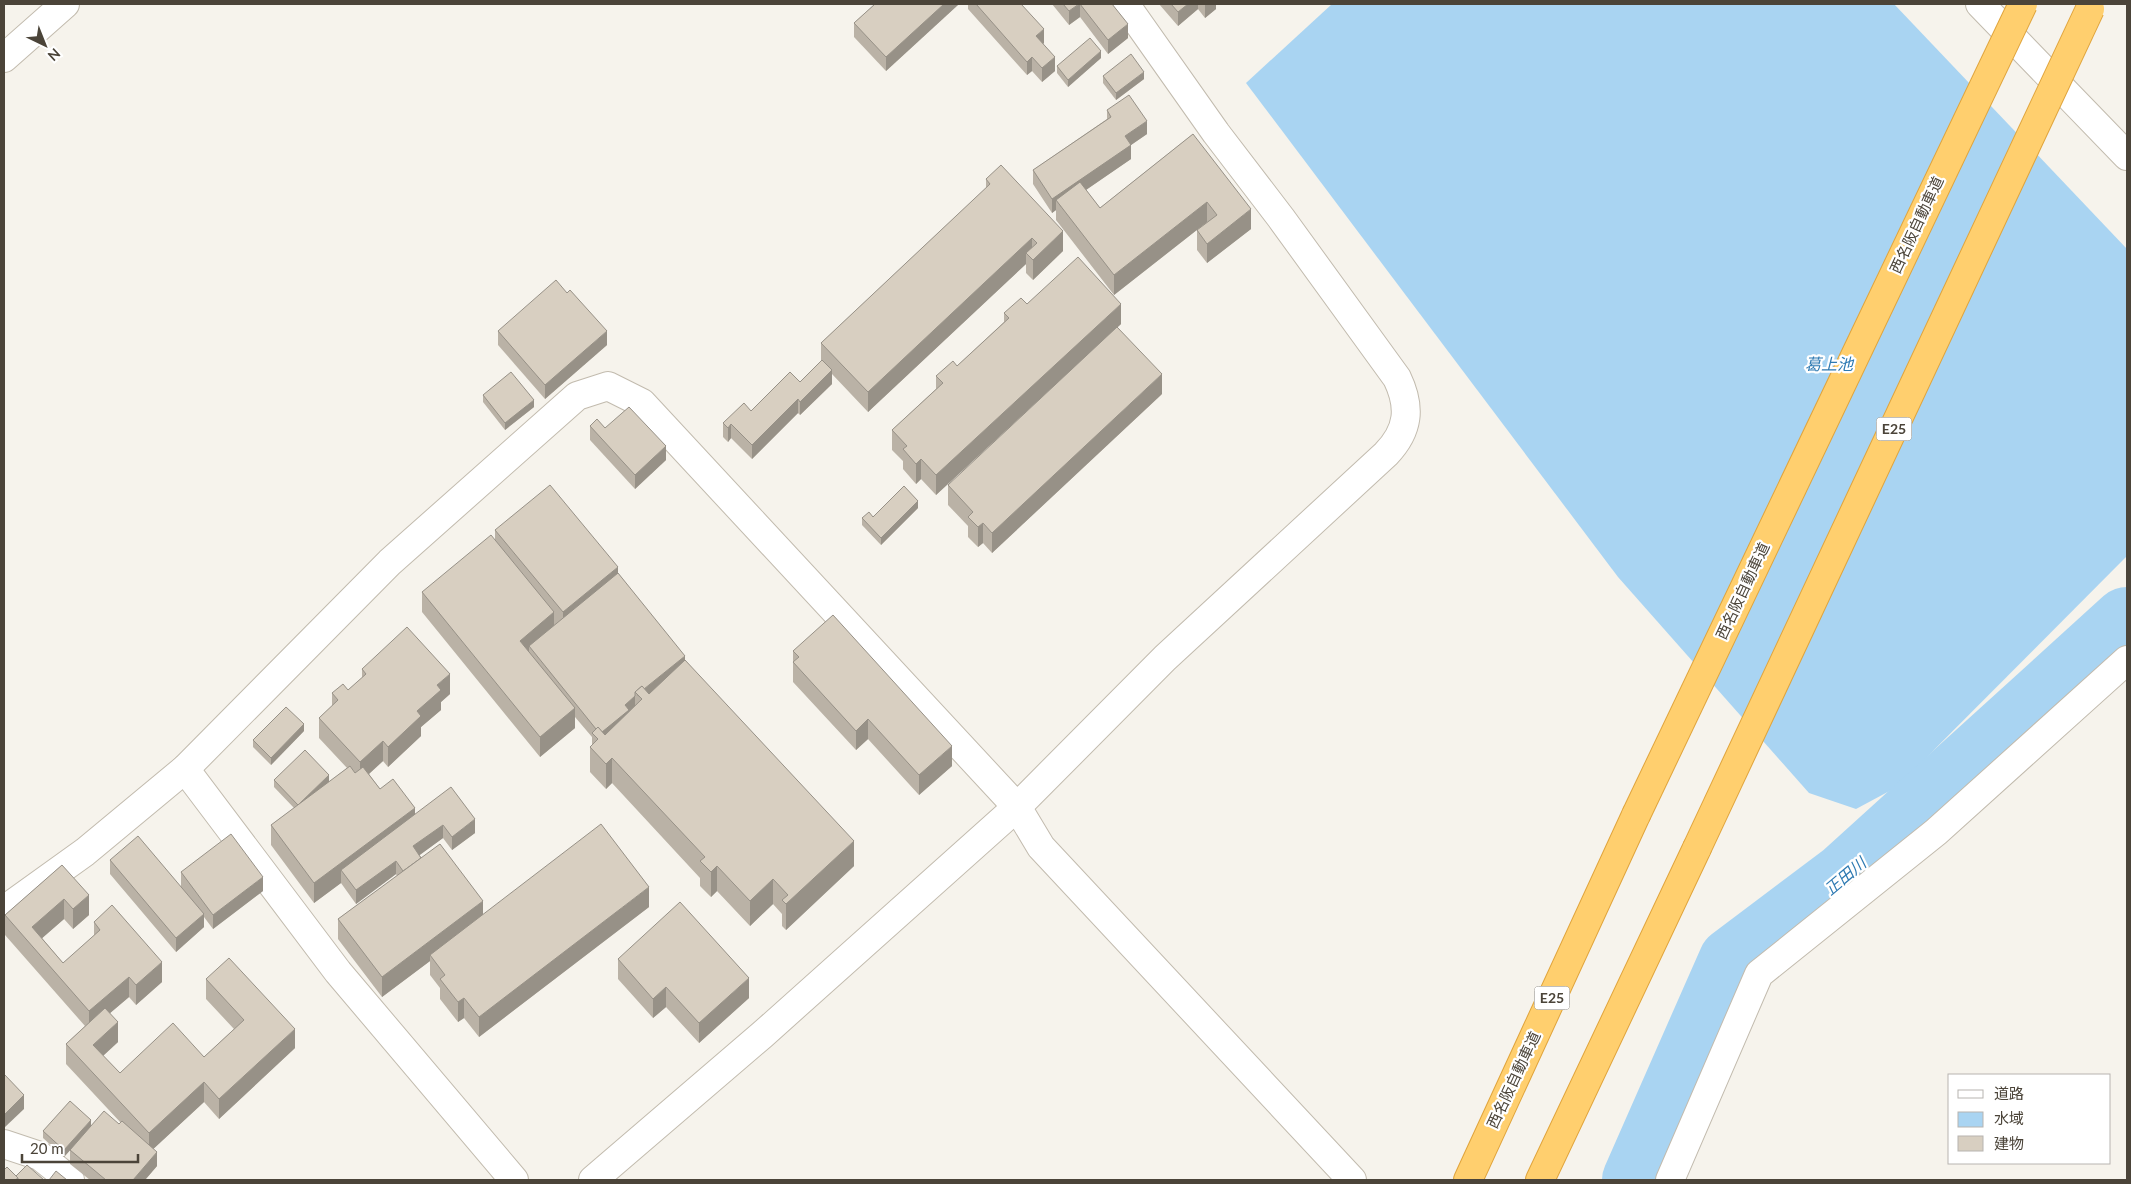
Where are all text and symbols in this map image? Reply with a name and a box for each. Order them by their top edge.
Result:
north arrow [20,20,70,70]
text: N [44,45,64,65]
street label: 西名阪自動車道 [1886,173,1946,276]
water label: 葛上池 [1805,354,1855,373]
road number: E25 [1876,418,1912,440]
street label: 西名阪自動車道 [1712,539,1772,642]
water label: 正田川 [1820,852,1871,898]
road number: E25 [1534,986,1570,1010]
street label: 西名阪自動車道 [1483,1028,1543,1131]
legend [1948,1074,2111,1164]
text: 道路 [1994,1084,2024,1102]
text: 水域 [1994,1109,2024,1127]
scale bar [22,1132,139,1164]
text: 建物 [1994,1134,2024,1152]
text: 20 m [30,1139,64,1157]

